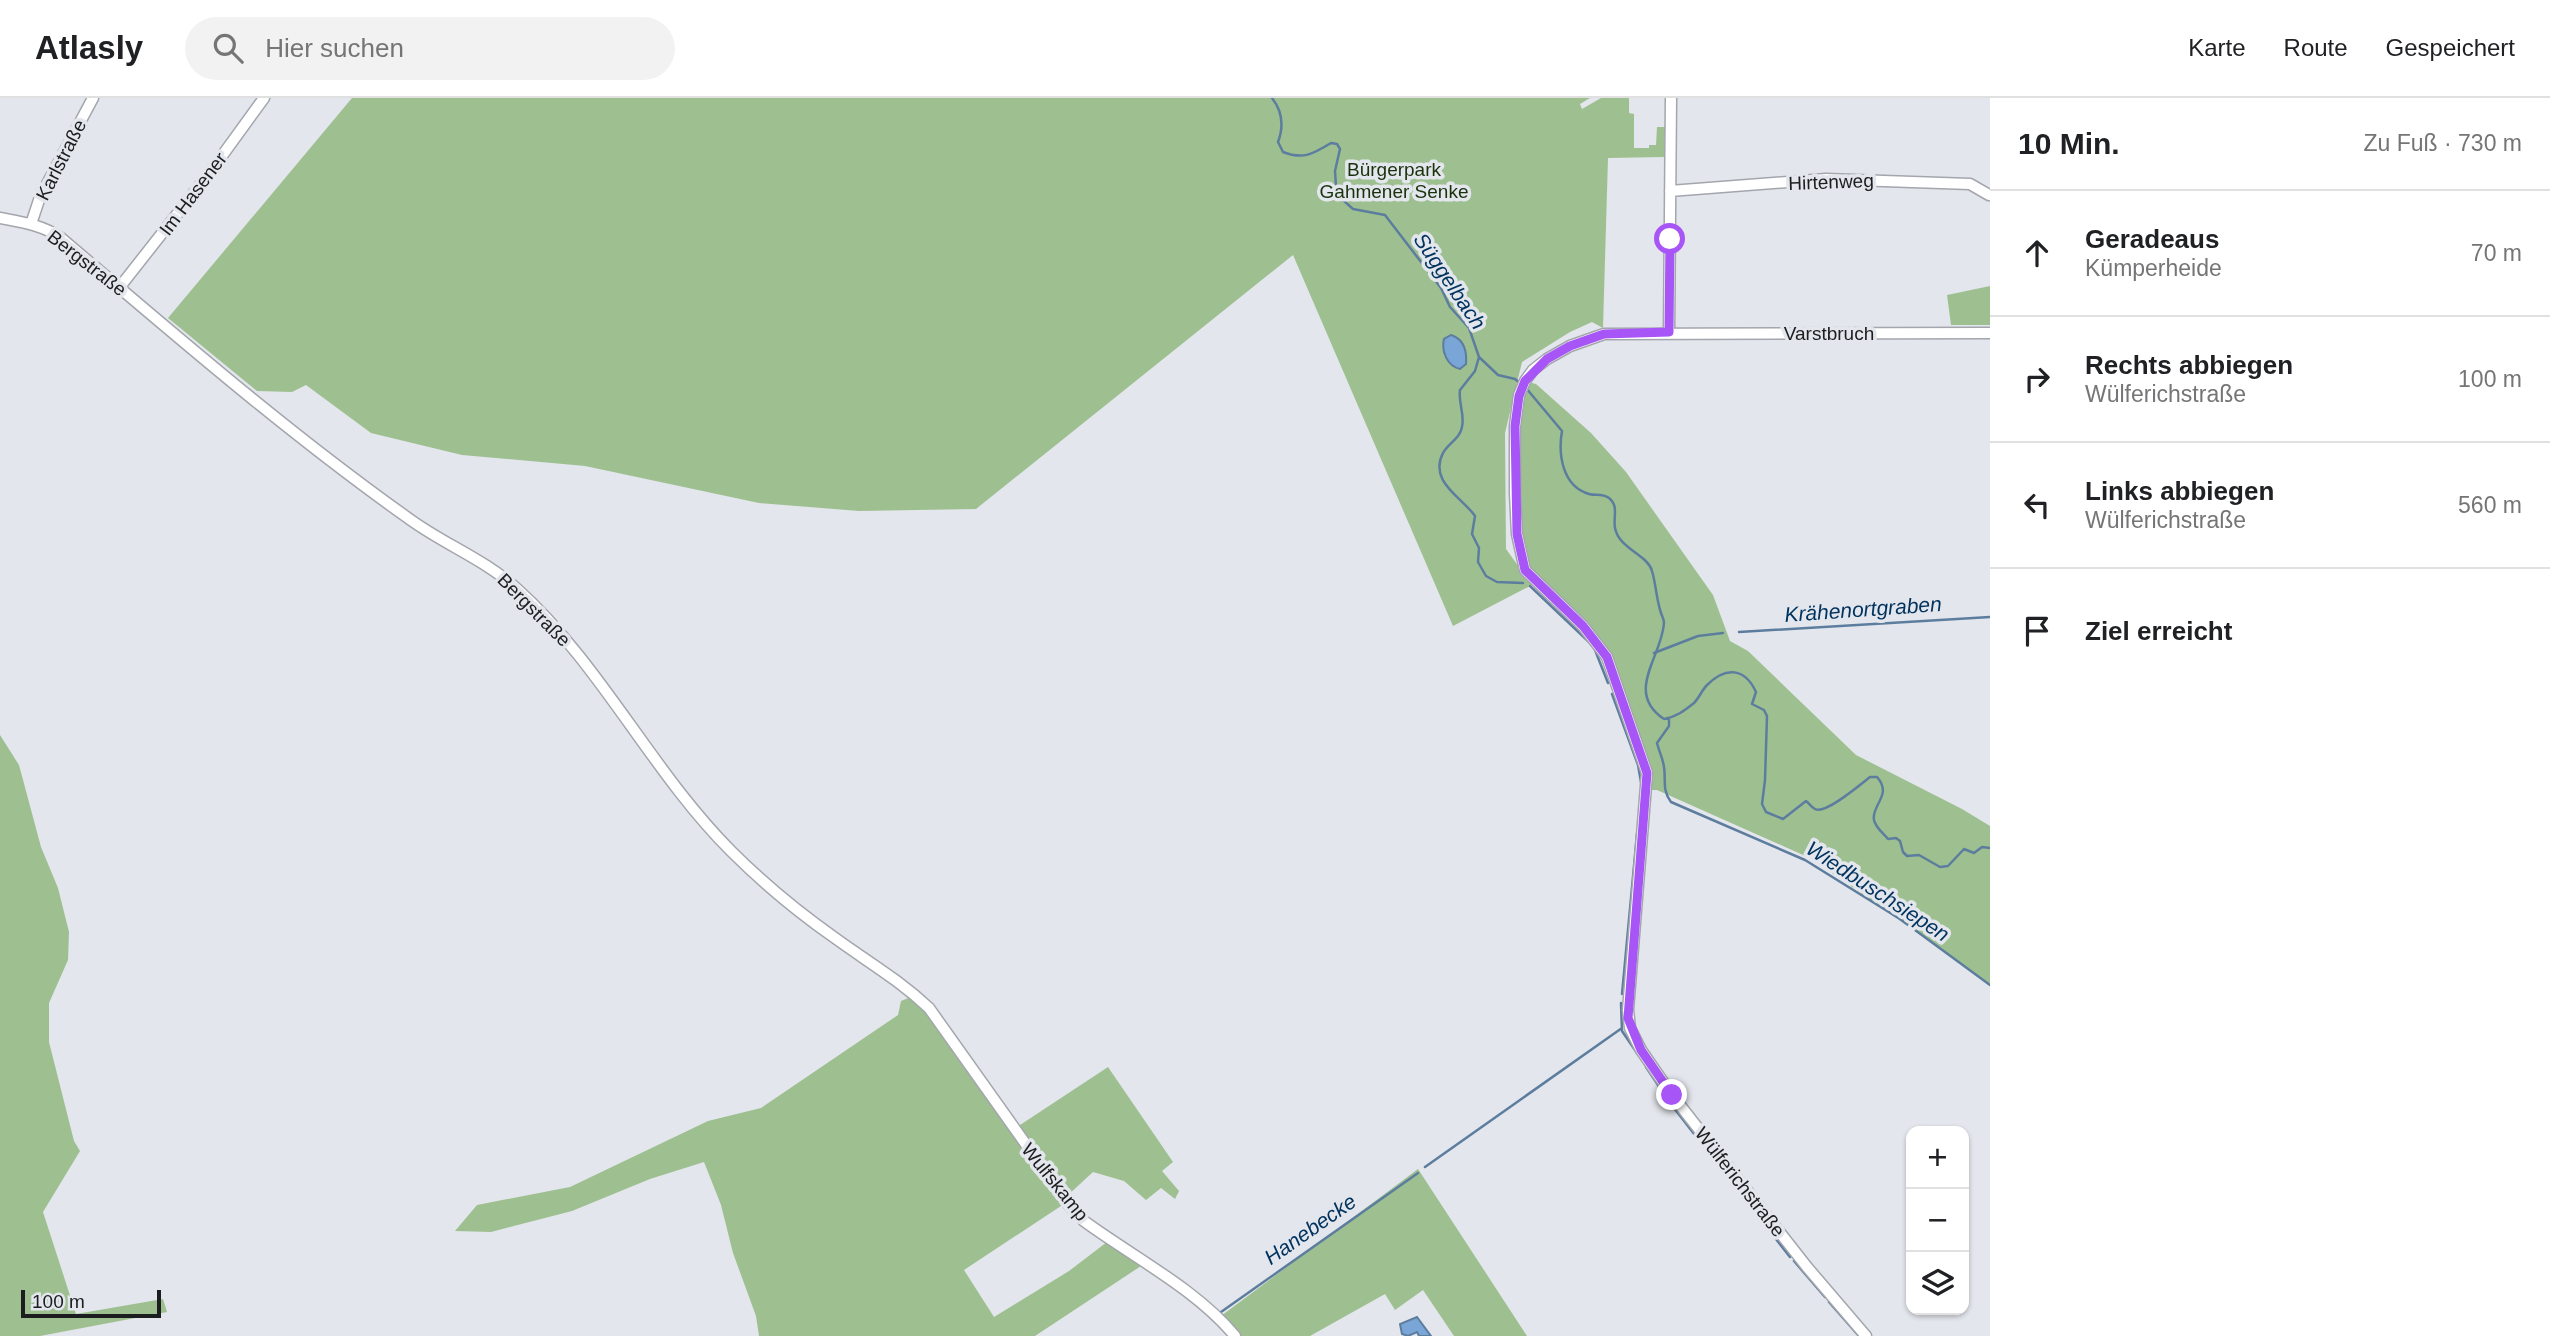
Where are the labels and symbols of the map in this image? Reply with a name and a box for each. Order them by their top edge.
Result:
street label: Karlstraße [32,116,90,204]
street label: Im Hasener [155,148,231,240]
park label: Bürgerpark Gahmener Senke [1320,159,1468,202]
street label: Hirtenweg [1788,170,1874,194]
route start [1654,223,1685,254]
street label: Bergstraße [44,226,130,300]
water label: Süggelbach [1409,229,1491,333]
street label: Varstbruch [1784,323,1874,344]
street label: Bergstraße [493,569,575,651]
water label: Krähenortgraben [1784,592,1942,626]
water label: Wiedbuschsiepen [1802,836,1954,946]
route end [1656,1079,1687,1110]
street label: Wülferichstraße [1691,1123,1789,1241]
street label: Wulfskamp [1017,1139,1093,1225]
water label: Hanebecke [1260,1189,1360,1269]
scale bar [21,1287,161,1319]

